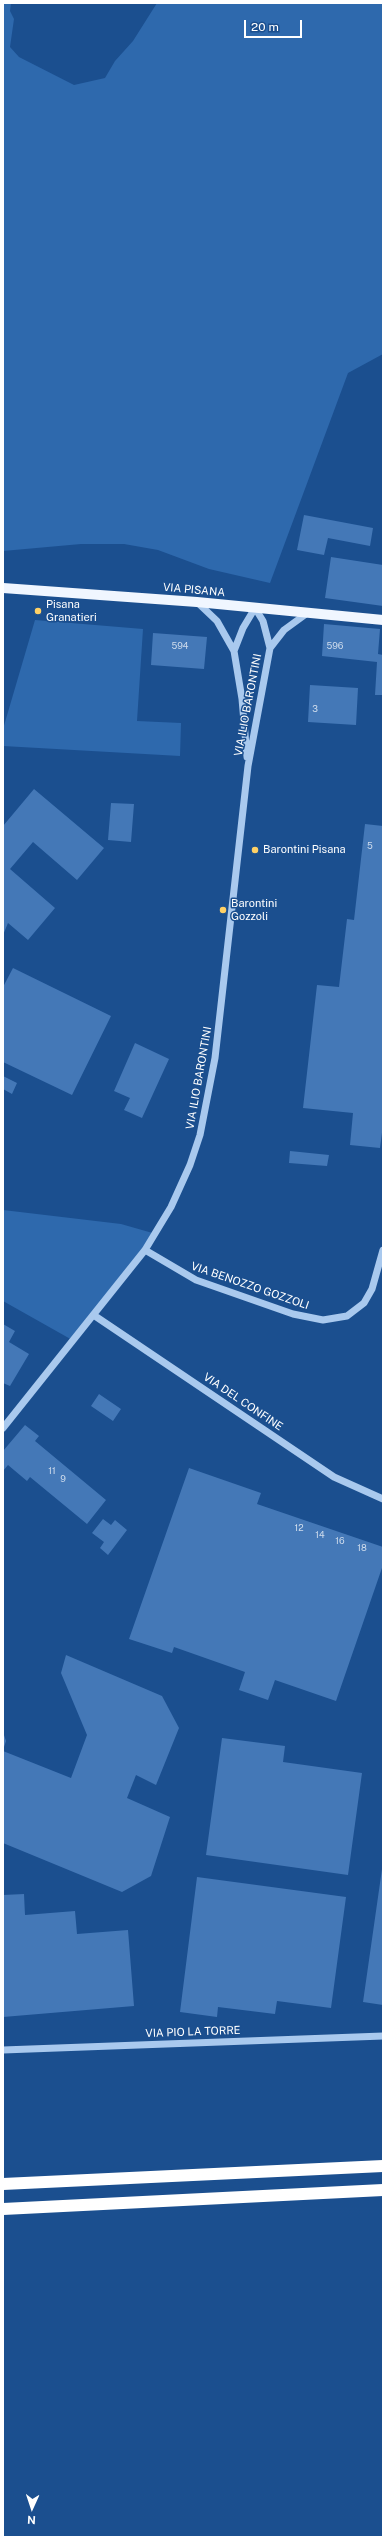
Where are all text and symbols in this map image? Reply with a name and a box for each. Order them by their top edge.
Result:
scale bar [246,12,304,38]
text: 20 m [251,20,279,34]
street label: VIA PISANA [162,581,226,599]
place label: Pisana Granatieri [46,598,97,624]
marker: Pisana Granatieri [33,606,43,616]
house number: 594 [171,641,189,651]
house number: 596 [327,641,343,651]
street label: VIA ILIO BARONTINI [232,653,264,757]
house number: 3 [312,704,318,714]
house number: 5 [367,841,373,851]
place label: Barontini Pisana [263,843,346,857]
marker: Barontini Pisana [250,845,260,855]
place label: Barontini Gozzoli [231,897,277,923]
marker: Barontini Gozzoli [218,905,228,915]
street label: VIA ILIO BARONTINI [183,1026,215,1130]
street label: VIA BENOZZO GOZZOLI [189,1260,311,1312]
street label: VIA DEL CONFINE [201,1370,285,1434]
house number: 11 [48,1466,56,1476]
house number: 9 [60,1474,66,1484]
house number: 12 [294,1523,304,1533]
house number: 14 [315,1530,325,1540]
house number: 16 [335,1536,345,1546]
house number: 18 [357,1543,367,1553]
street label: VIA PIO LA TORRE [145,2024,241,2040]
north arrow [12,2488,52,2528]
text: N [27,2514,36,2526]

